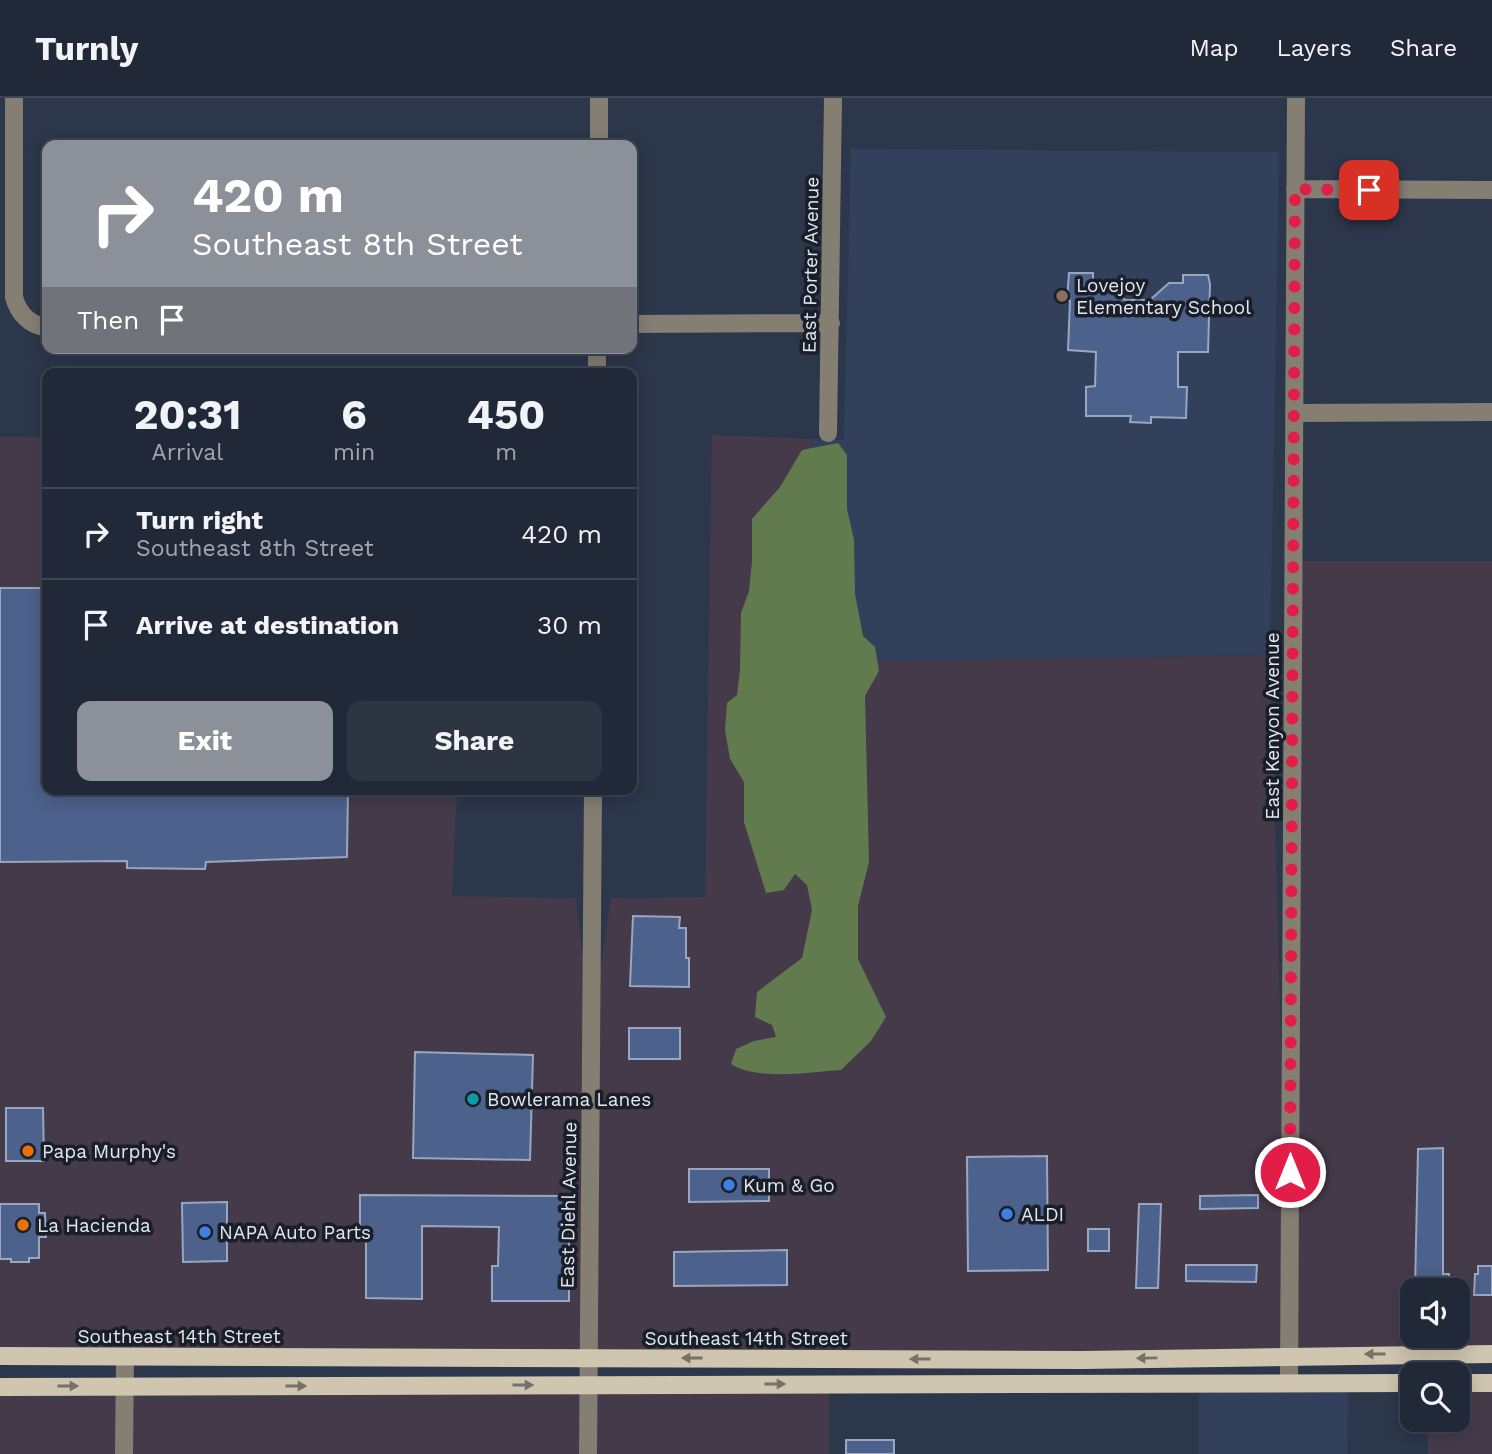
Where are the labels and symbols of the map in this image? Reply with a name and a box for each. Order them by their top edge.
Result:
pin [1339,160,1399,220]
street label: East Porter Avenue [797,177,824,353]
place label: Lovejoy Elementary School [1076,274,1251,319]
marker: Lovejoy Elementary School [1054,288,1070,304]
street label: East Kenyon Avenue [1261,632,1284,820]
place label: Bowlerama Lanes [487,1088,651,1111]
marker: Bowlerama Lanes [465,1091,481,1107]
street label: East Diehl Avenue [556,1121,581,1289]
position arrow [1253,1135,1327,1209]
place label: Papa Murphy's [42,1140,176,1163]
marker: Papa Murphy's [20,1143,36,1159]
place label: Kum & Go [743,1174,835,1197]
marker: Kum & Go [721,1177,737,1193]
place label: ALDI [1021,1203,1064,1226]
marker: ALDI [999,1206,1015,1222]
place label: La Hacienda [37,1214,151,1237]
marker: La Hacienda [15,1217,31,1233]
place label: NAPA Auto Parts [219,1221,371,1244]
marker: NAPA Auto Parts [197,1224,213,1240]
street label: Southeast 14th Street [77,1325,281,1348]
street label: Southeast 14th Street [644,1327,848,1350]
one-way arrow [1364,1348,1386,1360]
one-way arrow [681,1352,703,1364]
one-way arrow [1136,1352,1158,1364]
one-way arrow [909,1353,931,1365]
one-way arrow [764,1378,786,1390]
one-way arrow [512,1379,534,1391]
one-way arrow [57,1380,79,1392]
one-way arrow [285,1380,307,1392]

